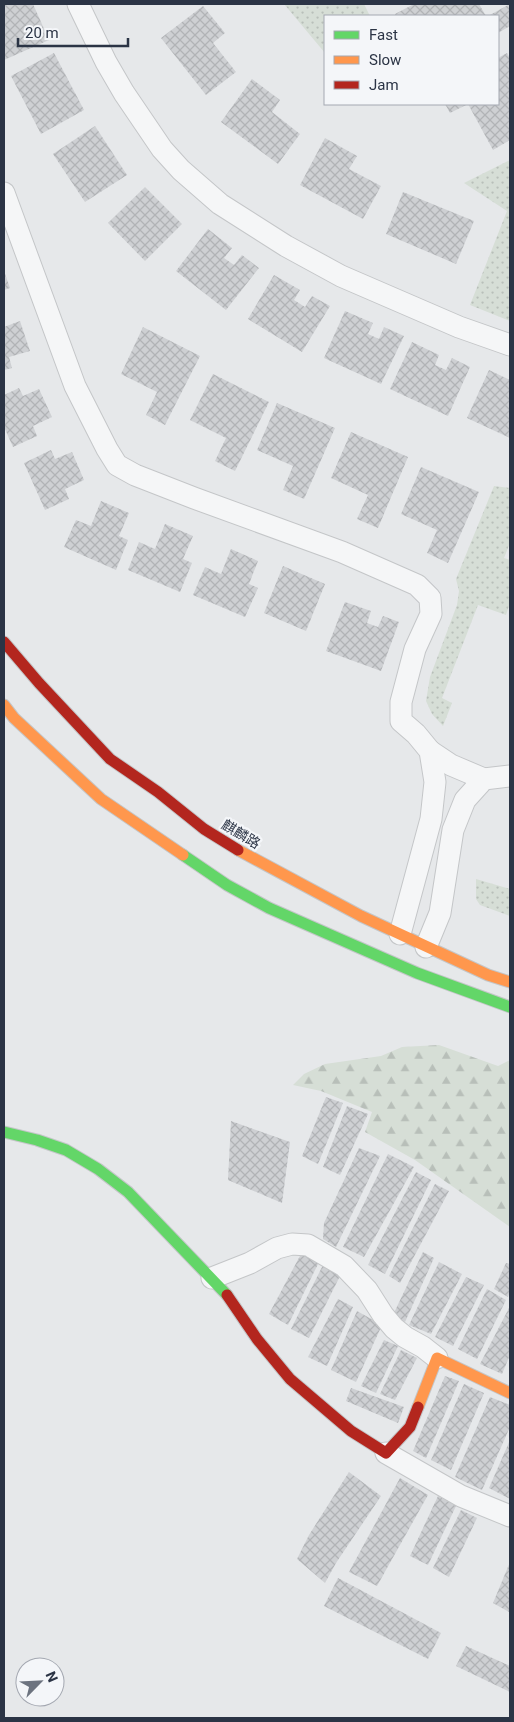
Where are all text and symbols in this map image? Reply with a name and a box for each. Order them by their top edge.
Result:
scale bar [18,15,128,47]
legend [324,15,499,105]
text: 20 m [25,24,59,42]
text: Fast [369,26,398,44]
text: Slow [369,51,401,69]
text: Jam [369,76,399,94]
street label: 麒麟路 [219,816,263,852]
north arrow [15,1657,65,1707]
text: N [43,1669,61,1684]

